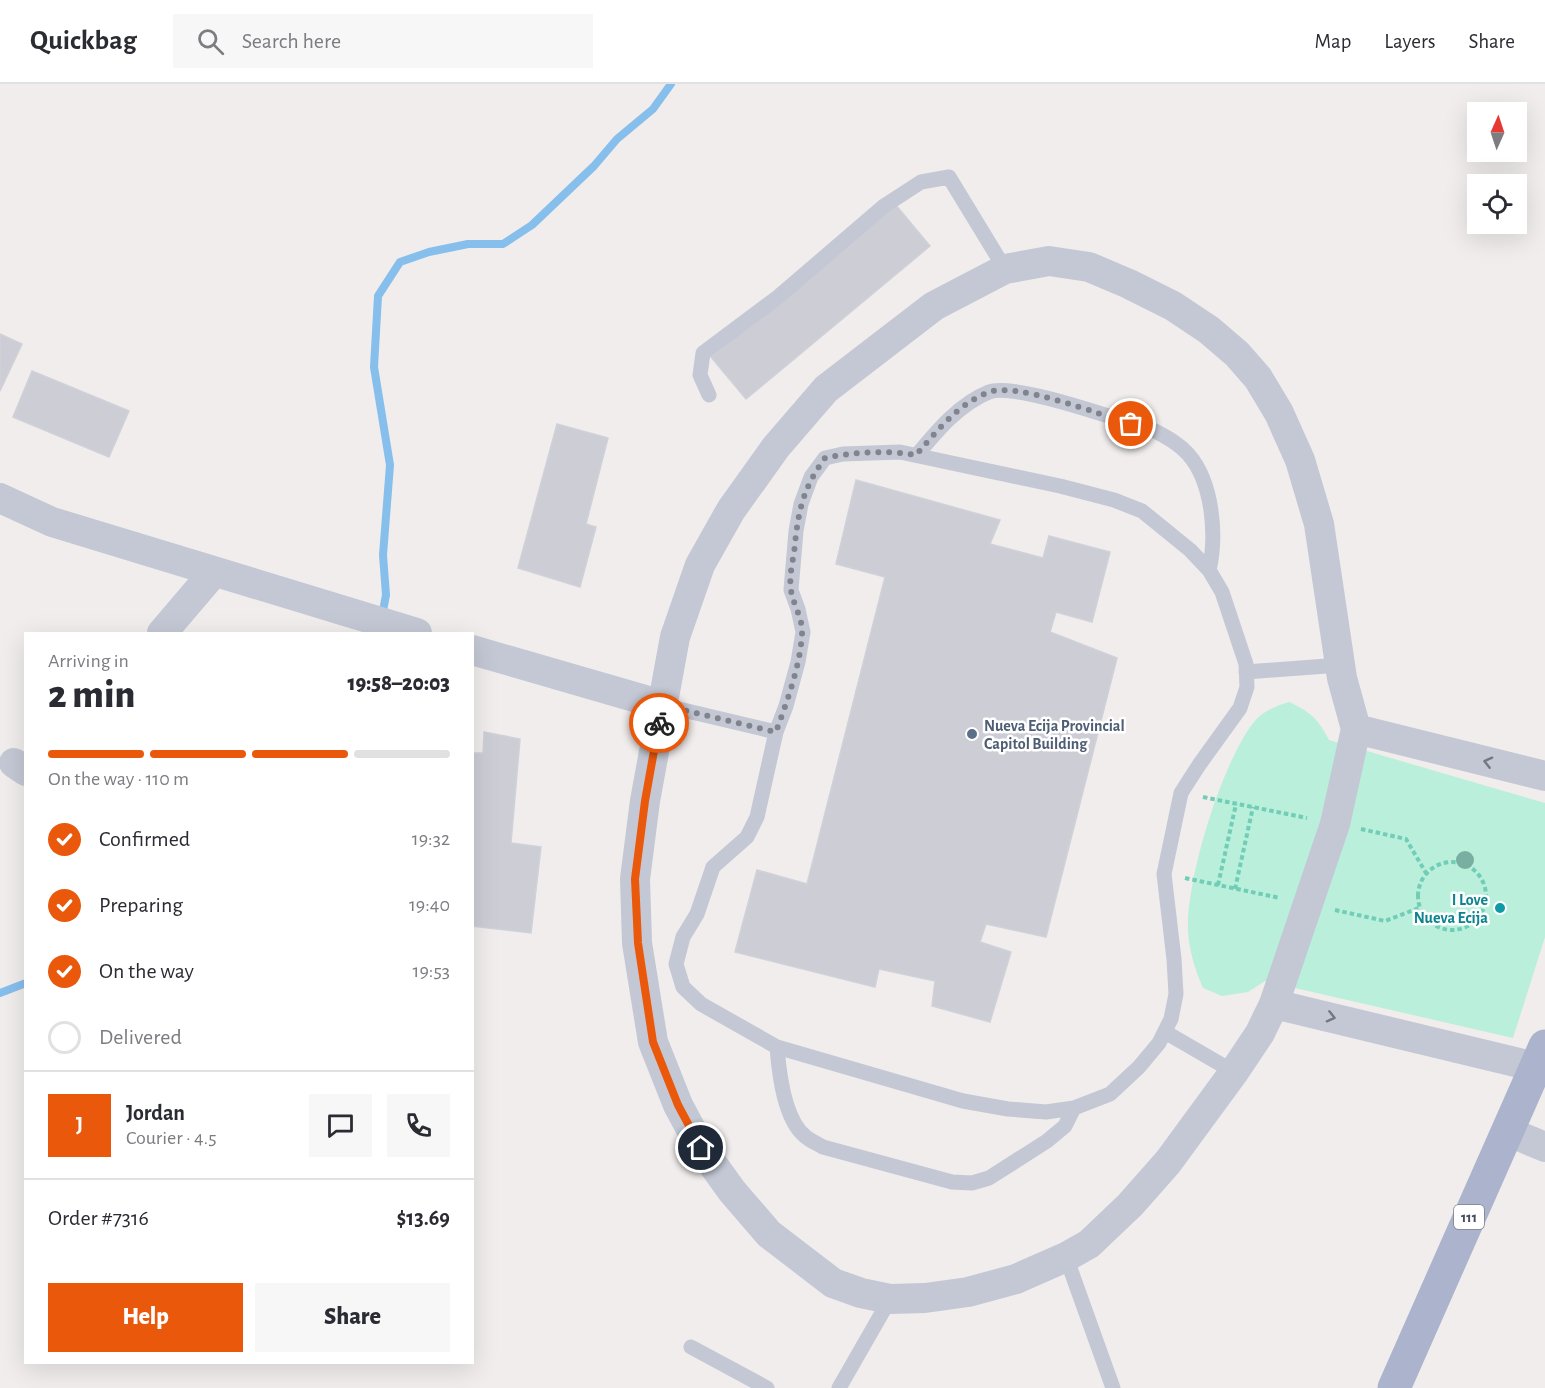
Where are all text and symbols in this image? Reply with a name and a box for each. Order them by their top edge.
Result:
search box [173,14,593,68]
icon: search [194,25,227,58]
text: Quickbag [30,27,137,55]
text: Search here [242,30,341,52]
text: Map [1315,31,1351,52]
text: Layers [1384,31,1435,52]
text: Share [1468,31,1515,52]
north arrow [1467,102,1527,162]
map controls [1467,102,1527,234]
button: locate [1467,174,1527,234]
pin [1105,398,1156,449]
icon: bag [1114,407,1147,440]
text: Arriving in [48,651,129,671]
text: 19:58–20:03 [347,672,450,694]
text: 2 min [48,676,135,715]
courier [629,693,689,753]
icon: bike [643,707,676,740]
place label: Nueva Ecija Provincial Capitol Building [984,718,1125,752]
marker: Nueva Ecija Provincial Capitol Building [965,727,979,741]
one-way arrow [1483,756,1493,769]
text: On the way · 110 m [48,769,189,789]
icon: check [48,823,81,856]
text: Confirmed [99,828,190,850]
text: 19:32 [412,829,450,849]
icon: check [48,889,81,922]
place label: I Love Nueva Ecija [1414,892,1488,927]
text: Preparing [99,894,183,916]
text: 19:40 [409,895,450,915]
marker: I Love Nueva Ecija [1493,901,1507,915]
icon: check [48,955,81,988]
text: On the way [99,960,194,982]
text: 19:53 [413,961,450,981]
one-way arrow [1326,1010,1336,1023]
text: Delivered [99,1026,182,1048]
button: chat [309,1094,372,1157]
button: phone [387,1094,450,1157]
text: Jordan [126,1102,185,1124]
text: J [76,1114,83,1136]
pin [675,1122,726,1173]
text: Courier · 4.5 [126,1128,217,1148]
icon: home [684,1131,717,1164]
road number: 111 [1454,1205,1484,1229]
text: Order #7316 [48,1207,149,1229]
text: $13.69 [396,1207,450,1229]
button: Help [48,1283,243,1352]
button: Share [255,1283,450,1352]

